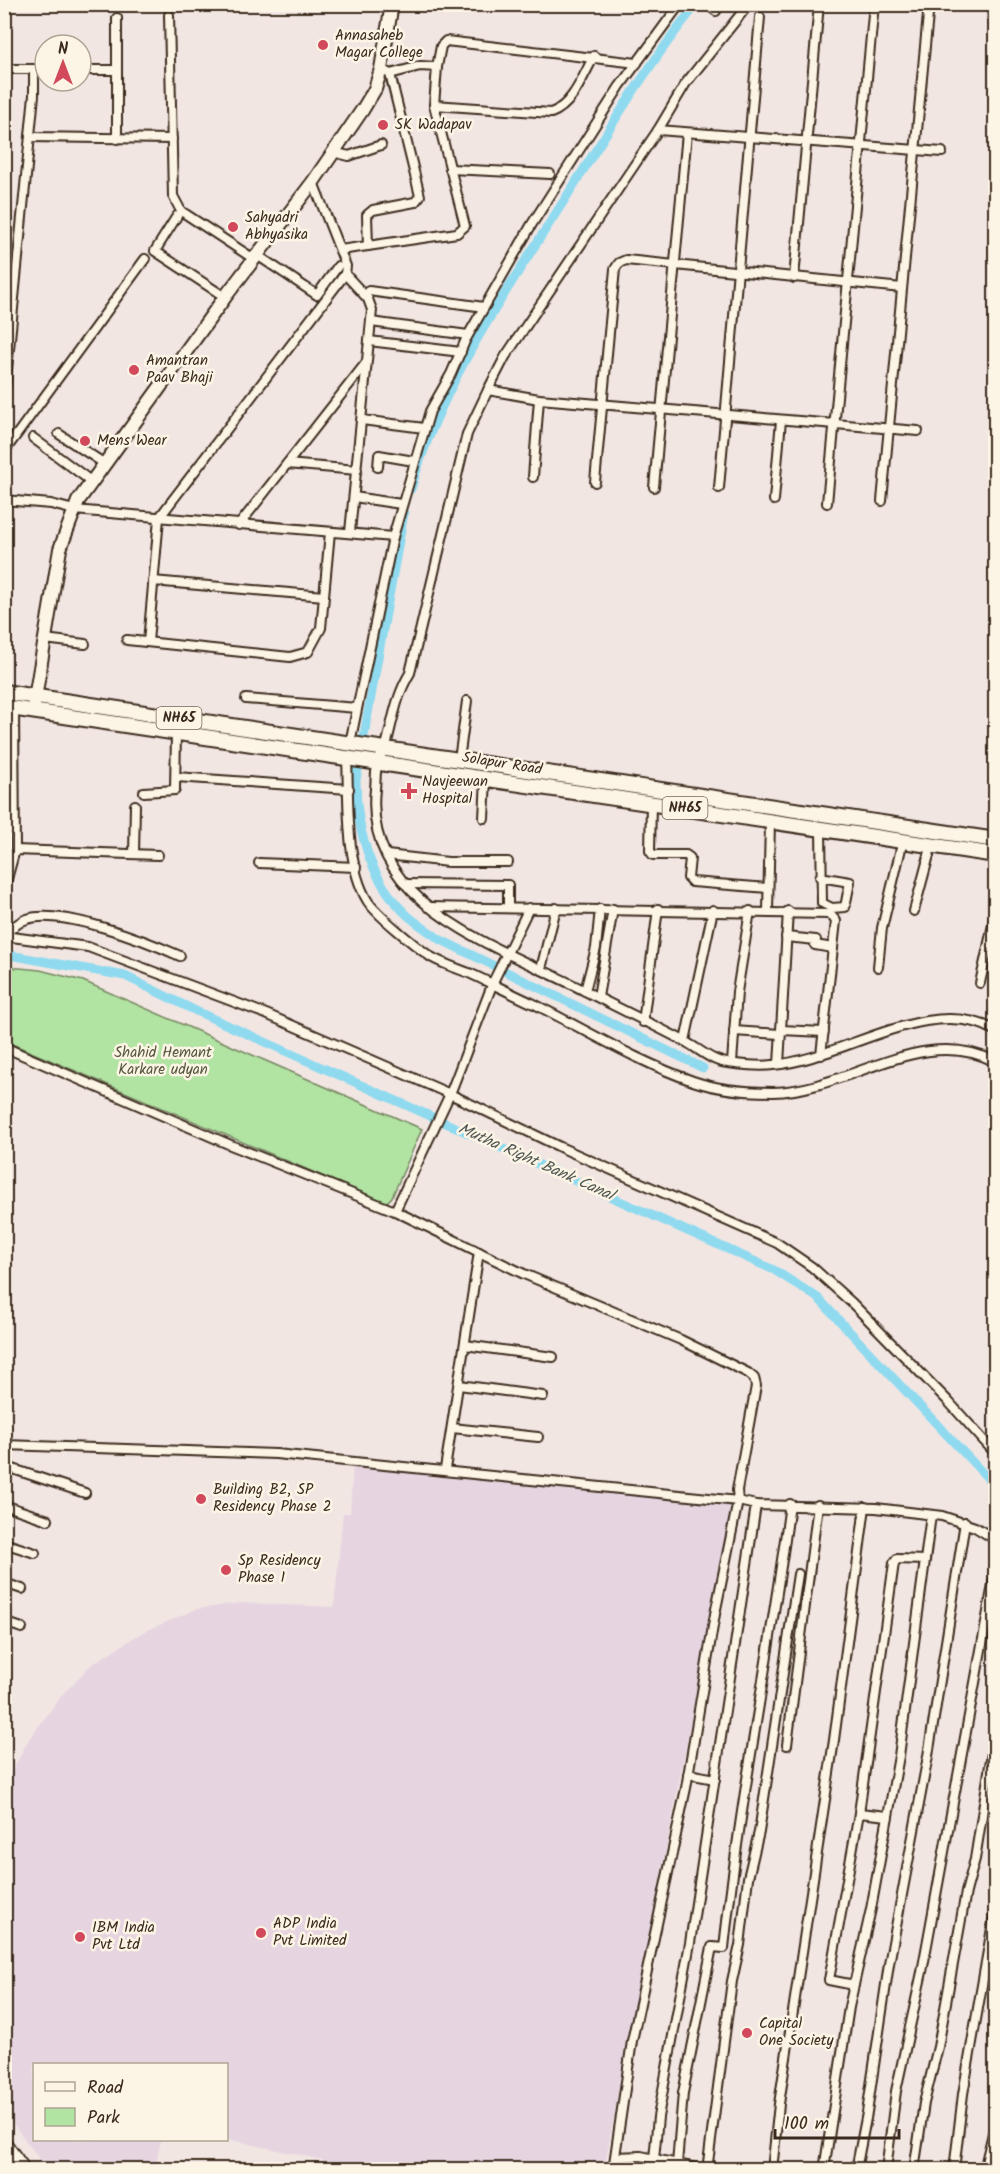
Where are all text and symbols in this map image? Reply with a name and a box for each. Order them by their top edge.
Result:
place label: Annasaheb Magar College [335,24,423,65]
north arrow [33,33,93,93]
text: N [58,37,68,62]
marker: Annasaheb Magar College [316,38,330,52]
place label: SK Wadapav [395,113,472,137]
marker: SK Wadapav [376,118,390,132]
place label: Sahyadri Abhyasika [245,206,308,247]
marker: Sahyadri Abhyasika [226,220,240,234]
place label: Amantran Paav Bhaji [146,349,214,390]
marker: Amantran Paav Bhaji [127,363,141,377]
place label: Mens Wear [97,429,168,453]
marker: Mens Wear [78,434,92,448]
road number: NH65 [156,707,201,729]
street label: Solapur Road [460,746,544,782]
place label: Navjeewan Hospital [422,770,488,811]
marker: Navjeewan Hospital [400,782,418,800]
road number: NH65 [662,797,708,819]
park label: Shahid Hemant Karkare udyan [114,1041,212,1082]
water label: Mutha Right Bank Canal [454,1116,621,1209]
place label: Building B2, SP Residency Phase 2 [213,1478,332,1519]
marker: Building B2, SP Residency Phase 2 [194,1492,208,1506]
place label: Sp Residency Phase 1 [238,1549,322,1590]
marker: Sp Residency Phase 1 [219,1563,233,1577]
place label: ADP India Pvt Limited [273,1912,347,1953]
place label: IBM India Pvt Ltd [92,1916,155,1957]
marker: ADP India Pvt Limited [254,1926,268,1940]
marker: IBM India Pvt Ltd [73,1930,87,1944]
place label: Capital One Society [759,2012,835,2053]
marker: Capital One Society [740,2026,754,2040]
legend [33,2063,228,2141]
text: Road [87,2074,124,2103]
scale bar [775,2102,900,2140]
text: Park [87,2104,120,2133]
text: 100 m [784,2110,829,2139]

